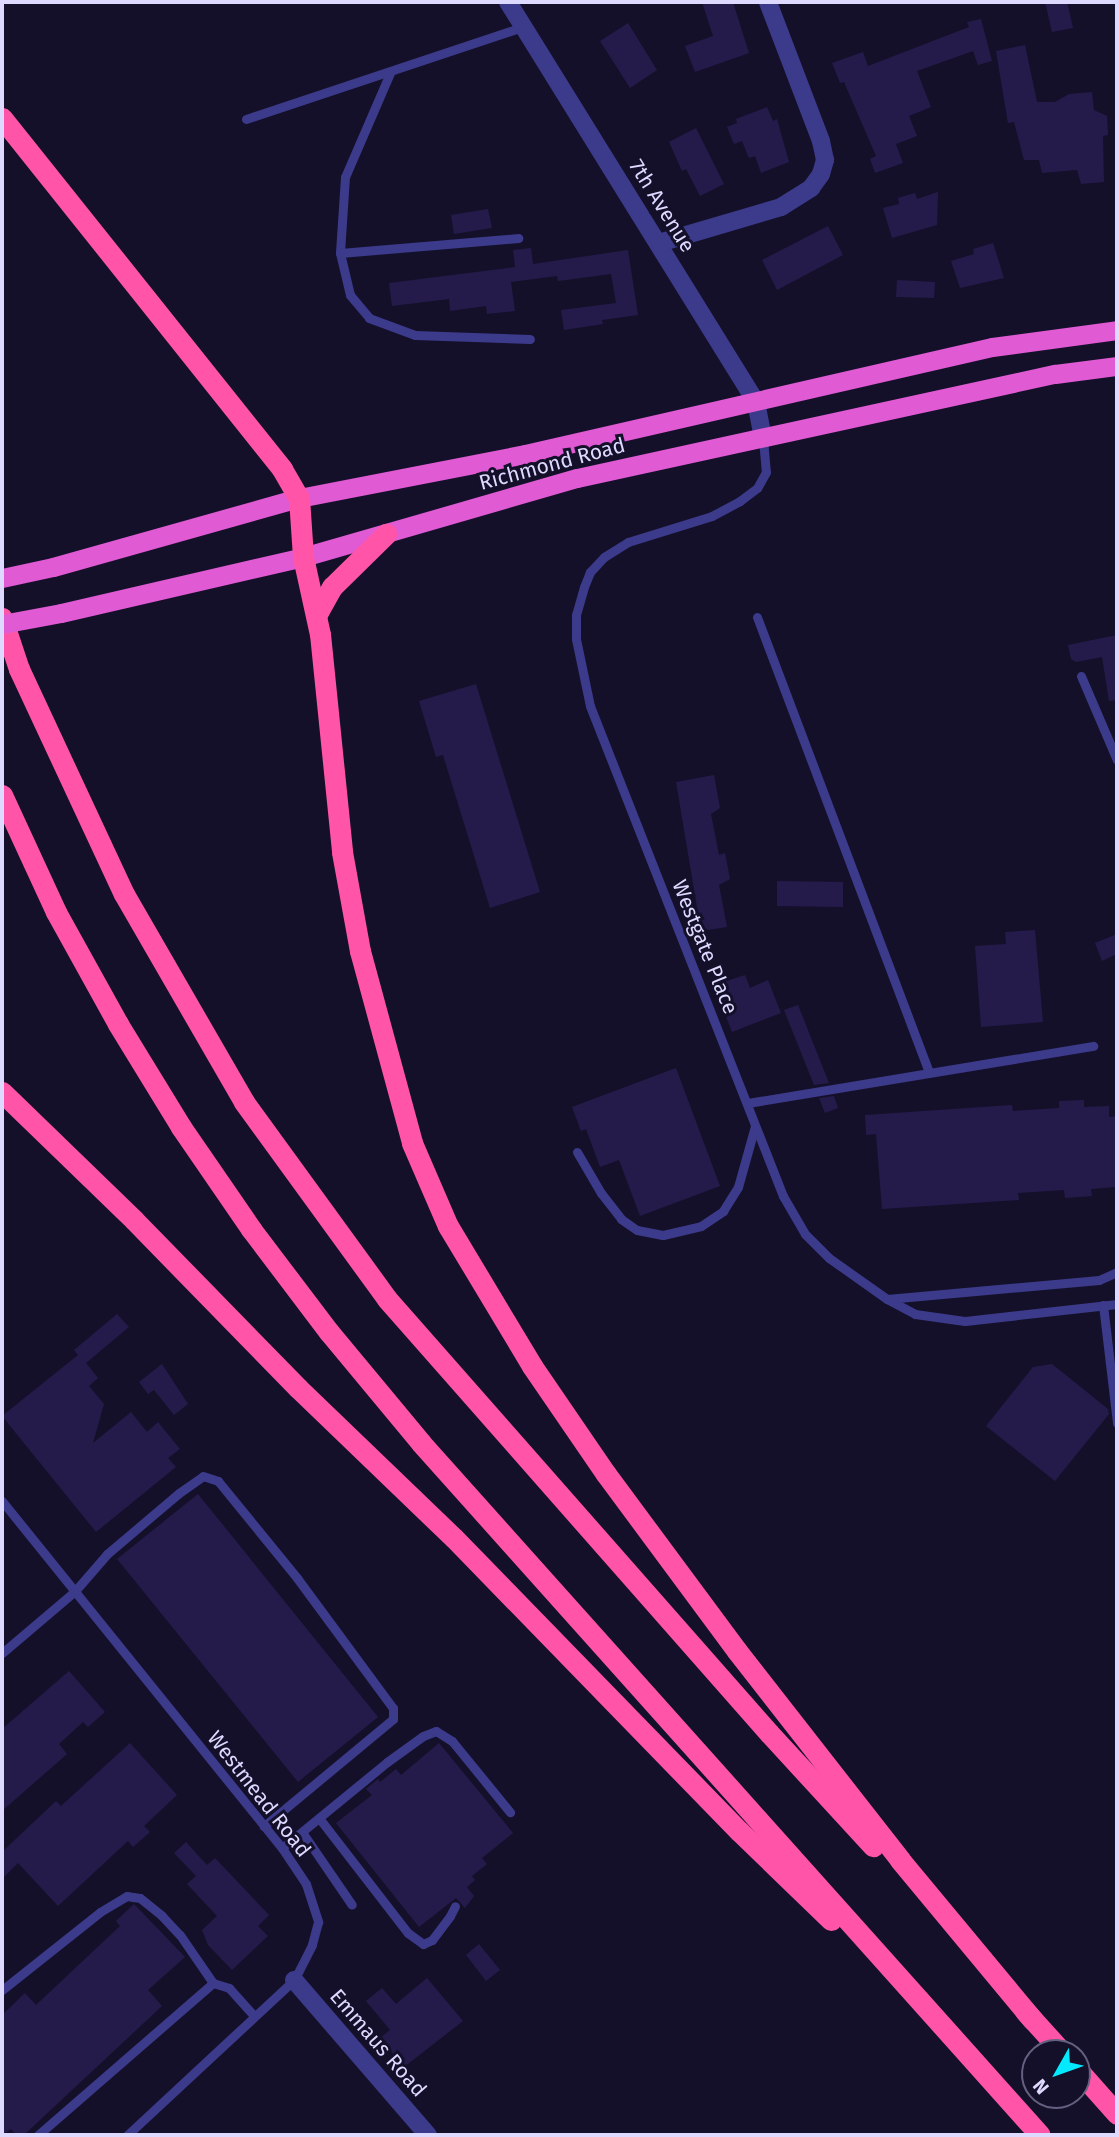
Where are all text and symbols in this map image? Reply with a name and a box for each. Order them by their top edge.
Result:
street label: 7th Avenue [624,155,700,257]
street label: Richmond Road [476,432,628,496]
street label: Westgate Place [667,876,743,1018]
street label: Westmead Road [202,1726,316,1862]
street label: Emmaus Road [324,1984,432,2102]
north arrow [1021,2039,1091,2109]
text: N [1028,2074,1054,2099]

